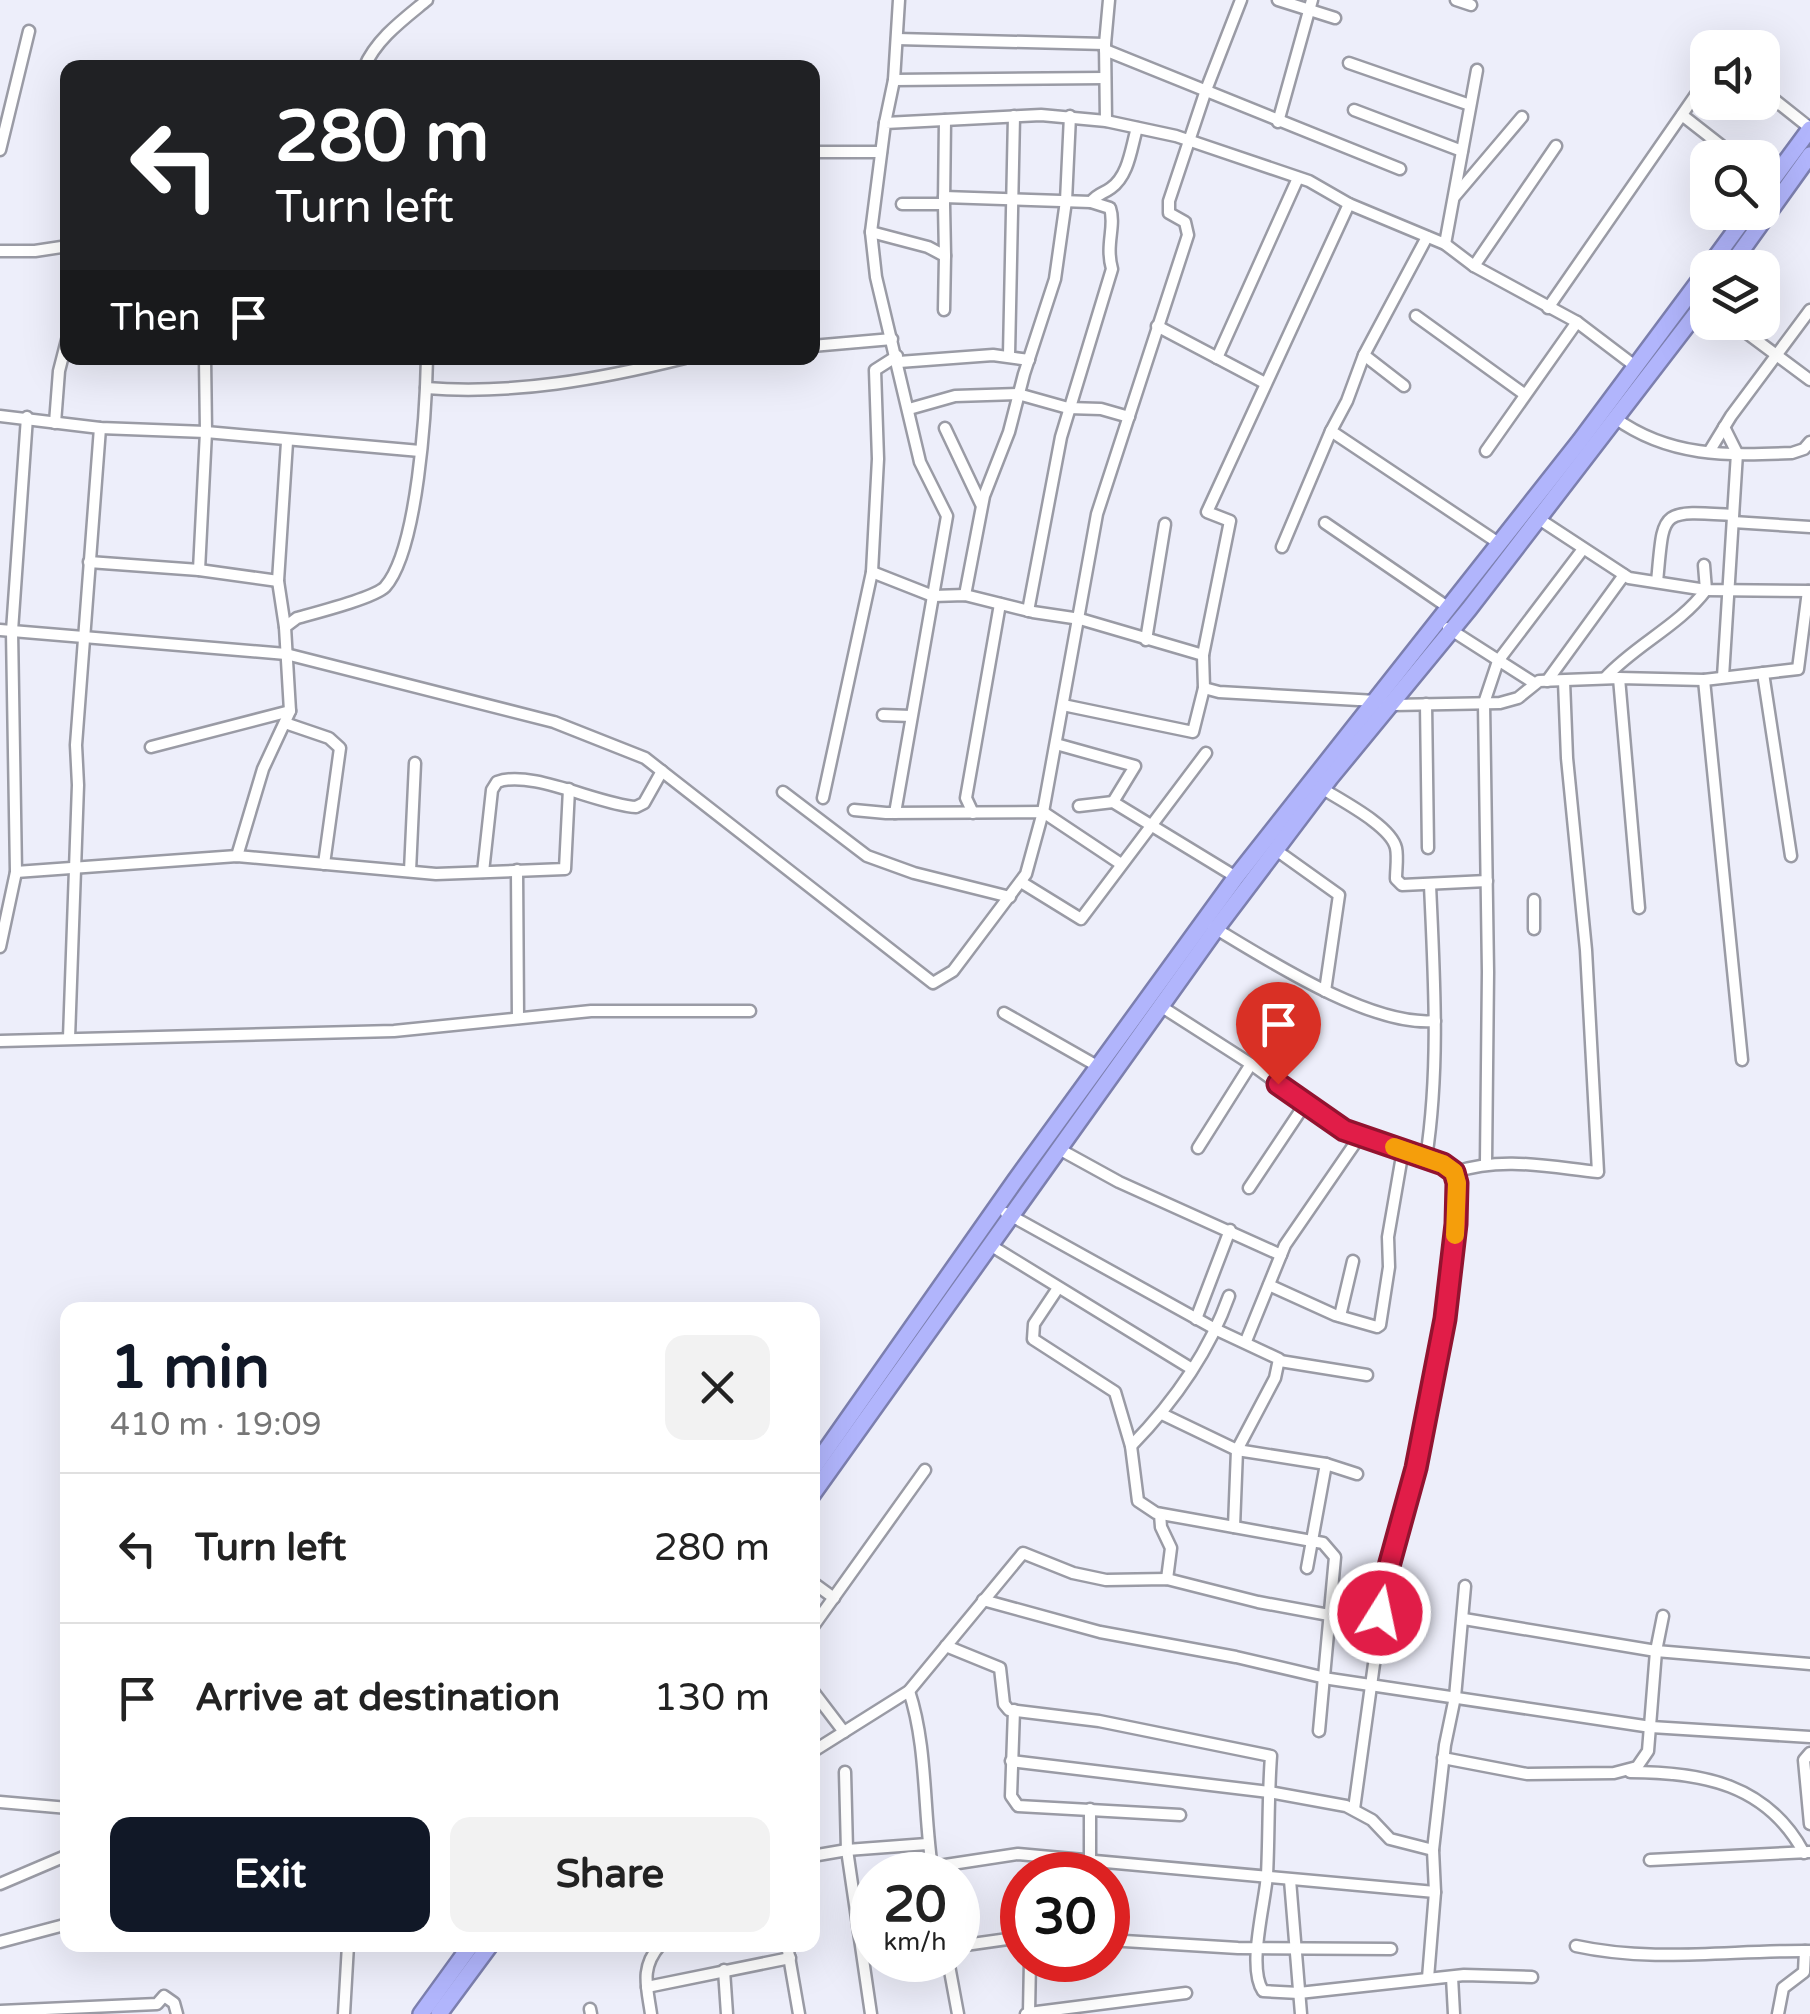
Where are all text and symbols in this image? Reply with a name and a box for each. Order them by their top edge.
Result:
map controls [1690,30,1780,340]
button: sound [1690,30,1780,120]
text: 280 m [275,96,489,180]
icon: left [110,100,240,230]
button: search [1690,140,1780,230]
text: Turn left [275,181,454,235]
button: layers [1690,250,1780,340]
icon: arrive [221,290,276,345]
text: Then [110,295,201,341]
pin [1236,982,1321,1085]
icon: arrive [1251,997,1306,1052]
text: 1 min [110,1332,270,1404]
button: close [665,1335,770,1440]
text: 410 m · 19:09 [110,1406,322,1444]
icon: left [110,1521,165,1576]
text: Turn left [195,1525,346,1571]
text: 280 m [654,1525,770,1571]
position arrow [1328,1561,1432,1665]
icon: arrive [110,1671,165,1726]
text: Arrive at destination [195,1675,560,1721]
text: 130 m [654,1675,770,1721]
button: Exit [110,1817,430,1932]
button: Share [450,1817,770,1932]
speed limit sign: 30 [1000,1852,1130,1982]
text: 20 [884,1875,946,1935]
text: km/h [884,1927,946,1957]

